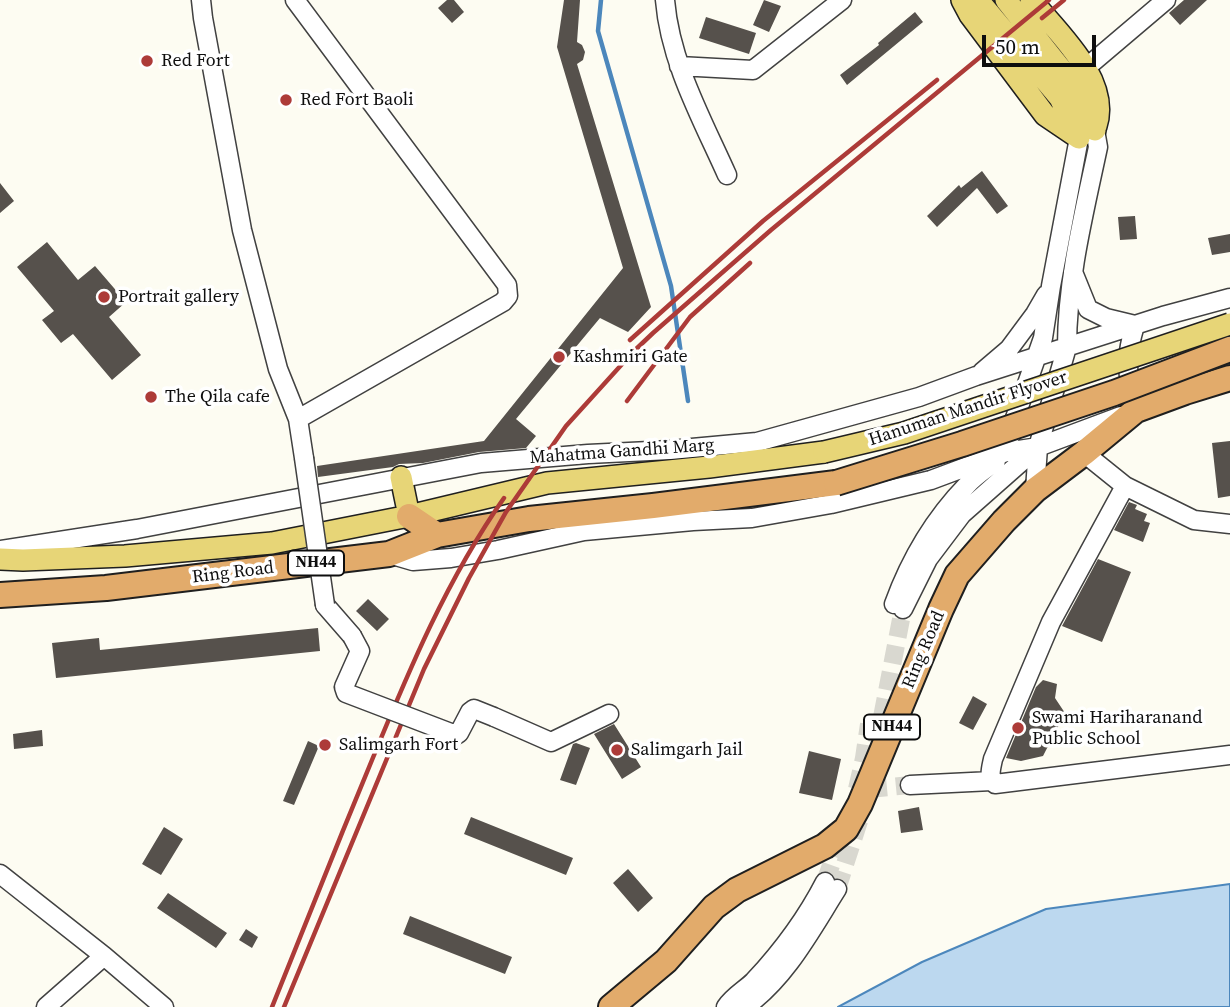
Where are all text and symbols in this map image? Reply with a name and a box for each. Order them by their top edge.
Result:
scale bar [985,21,1099,65]
text: 50 m [995,32,1040,61]
place label: Red Fort [161,50,229,72]
marker: Red Fort [139,53,155,69]
place label: Red Fort Baoli [300,89,414,111]
marker: Red Fort Baoli [278,92,294,108]
place label: Portrait gallery [118,286,239,308]
marker: Portrait gallery [96,289,112,305]
place label: Kashmiri Gate [573,346,688,368]
marker: Kashmiri Gate [551,349,567,365]
street label: Hanuman Mandir Flyover [866,367,1070,451]
place label: The Qila cafe [165,386,270,408]
marker: The Qila cafe [143,389,159,405]
street label: Mahatma Gandhi Marg [529,435,715,469]
road number: NH44 [288,550,344,576]
street label: Ring Road [191,557,275,589]
street label: Ring Road [898,608,950,692]
place label: Swami Hariharanand Public School [1032,707,1203,750]
road number: NH44 [864,714,920,740]
marker: Swami Hariharanand Public School [1010,720,1026,736]
place label: Salimgarh Fort [339,734,458,756]
marker: Salimgarh Fort [317,737,333,753]
place label: Salimgarh Jail [631,739,743,761]
marker: Salimgarh Jail [609,742,625,758]

